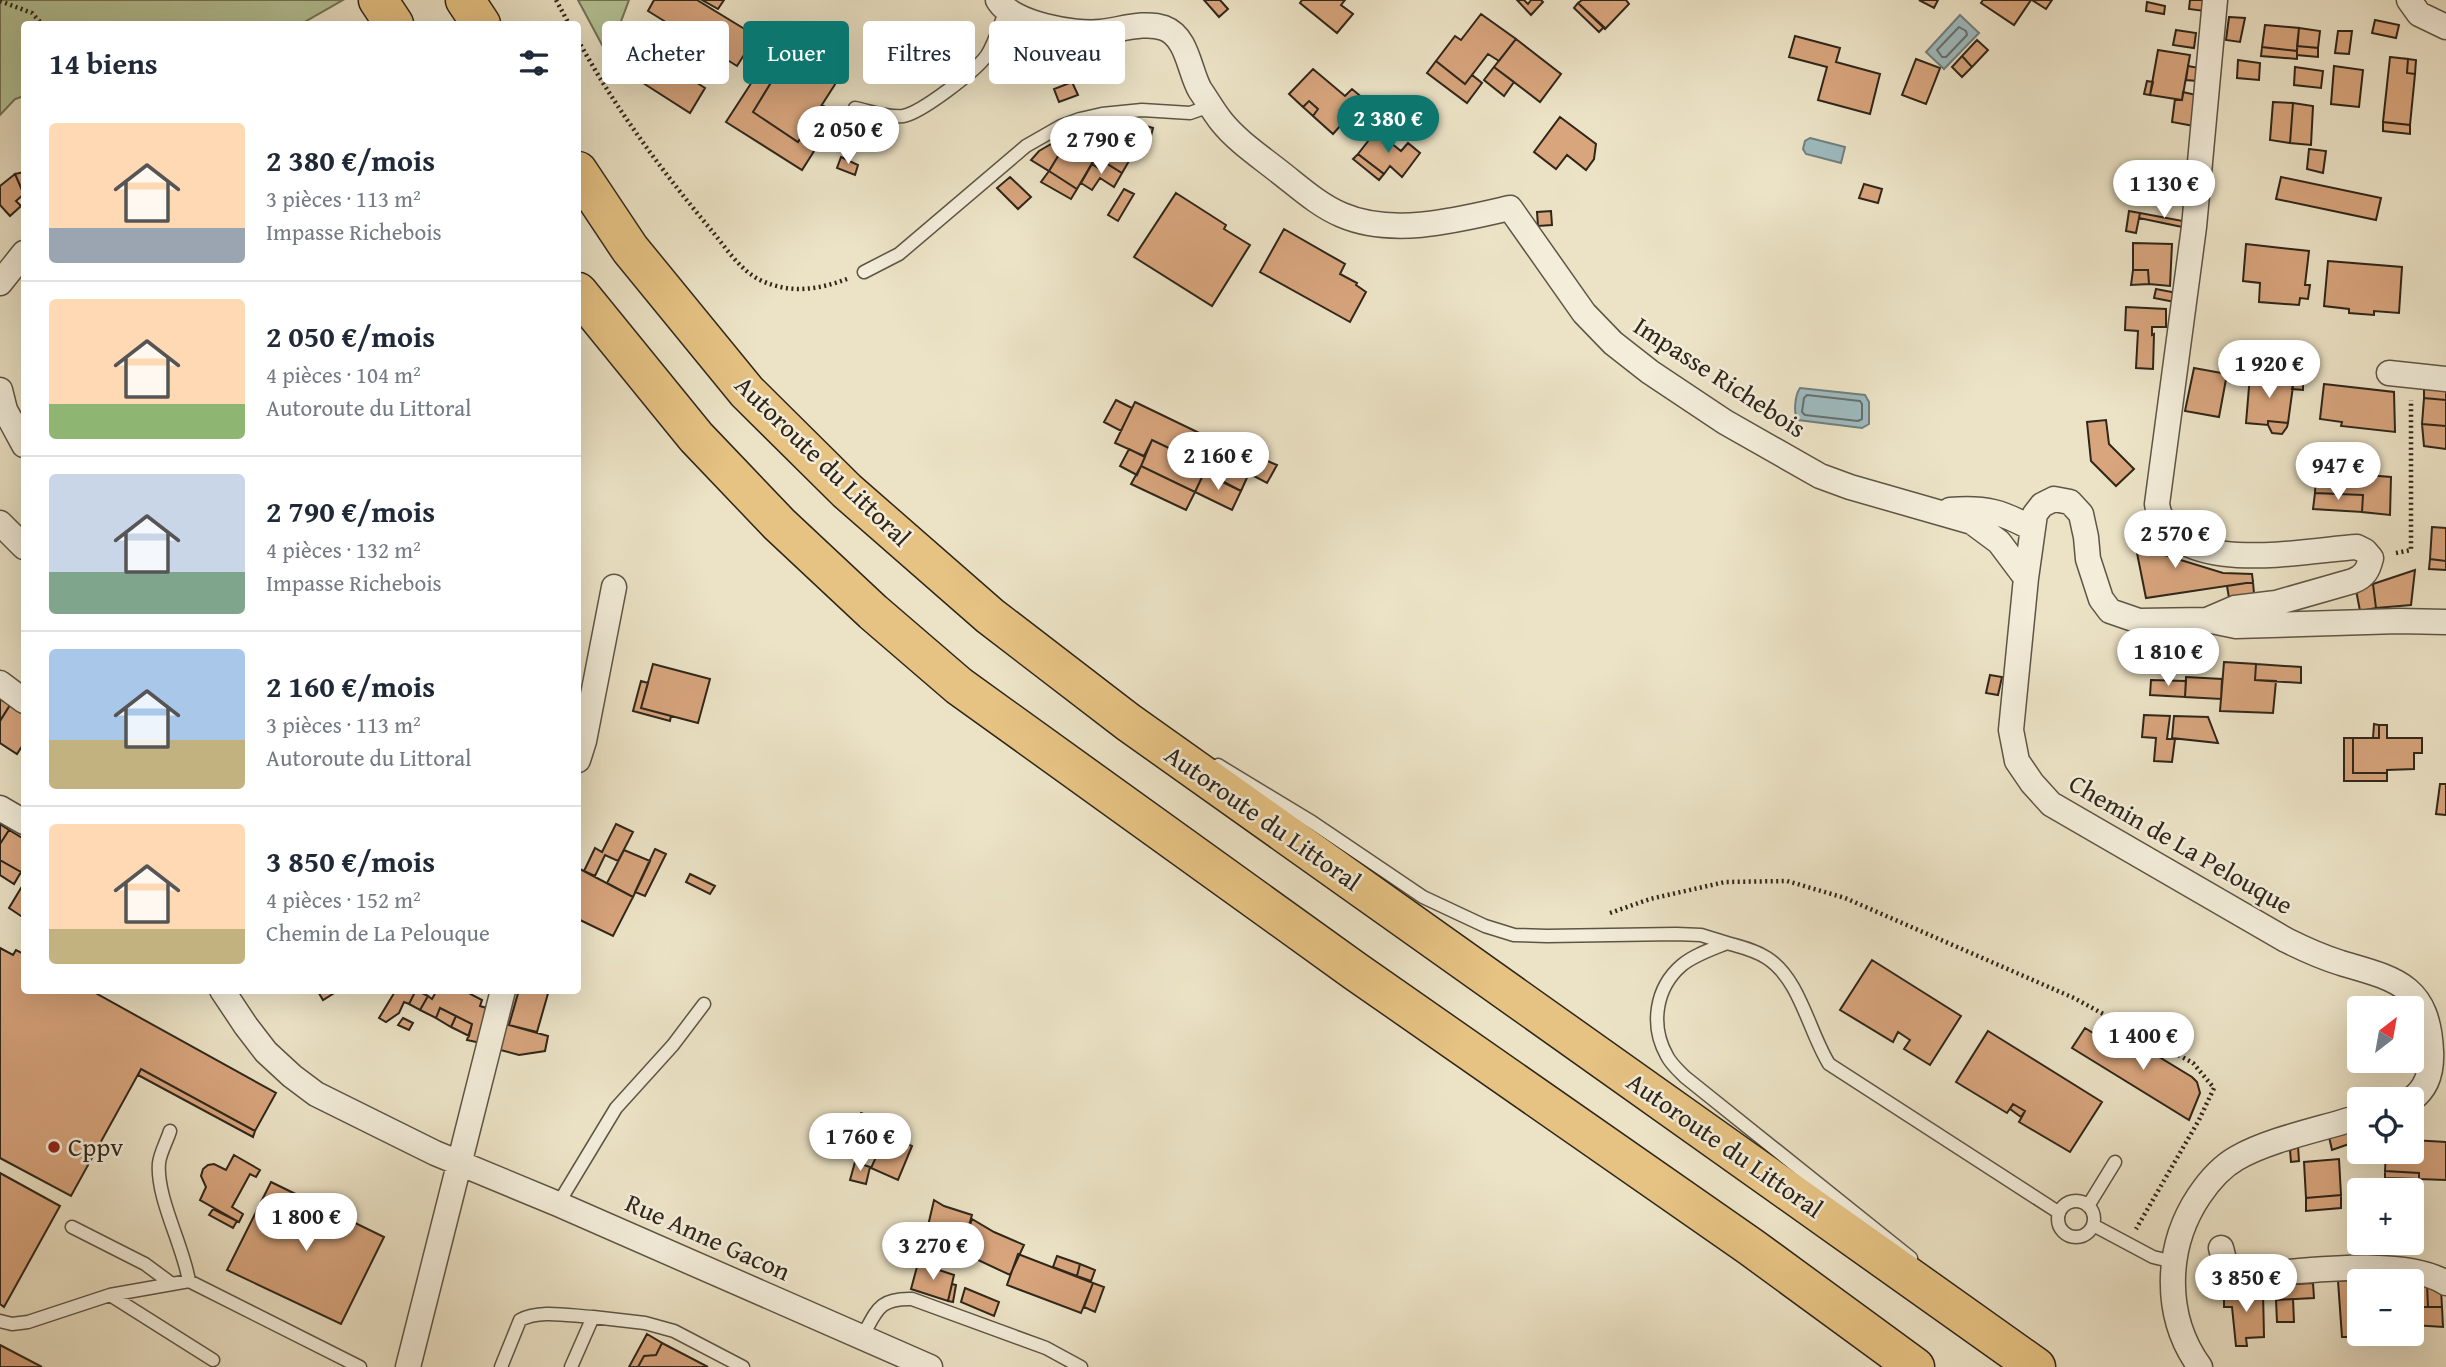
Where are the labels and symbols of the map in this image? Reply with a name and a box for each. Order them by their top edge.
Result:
pin: 2 380 € [1323,96,1453,155]
pin: 2 050 € [783,106,913,166]
pin: 2 790 € [1036,116,1166,176]
pin: 1 130 € [2099,160,2229,220]
street label: Impasse Richebois [1626,306,1814,447]
pin: 1 920 € [2204,340,2334,400]
street label: Autoroute du Littoral [726,366,920,555]
pin: 2 160 € [1153,433,1283,492]
pin: 947 € [2289,442,2387,502]
pin: 2 570 € [2110,510,2240,570]
pin: 1 810 € [2103,628,2233,688]
street label: Autoroute du Littoral [1157,735,1370,900]
street label: Chemin de La Pelouque [2062,763,2301,924]
north arrow [2347,996,2424,1073]
pin: 1 400 € [2078,1012,2208,1072]
street label: Autoroute du Littoral [1619,1062,1832,1227]
pin: 1 760 € [795,1114,925,1173]
place label: Cppv [68,1127,123,1166]
marker: Cppv [46,1139,62,1155]
street label: Rue Anne Gacon [619,1183,797,1290]
pin: 1 800 € [241,1194,371,1253]
pin: 3 270 € [868,1222,998,1282]
pin: 3 850 € [2181,1254,2311,1314]

